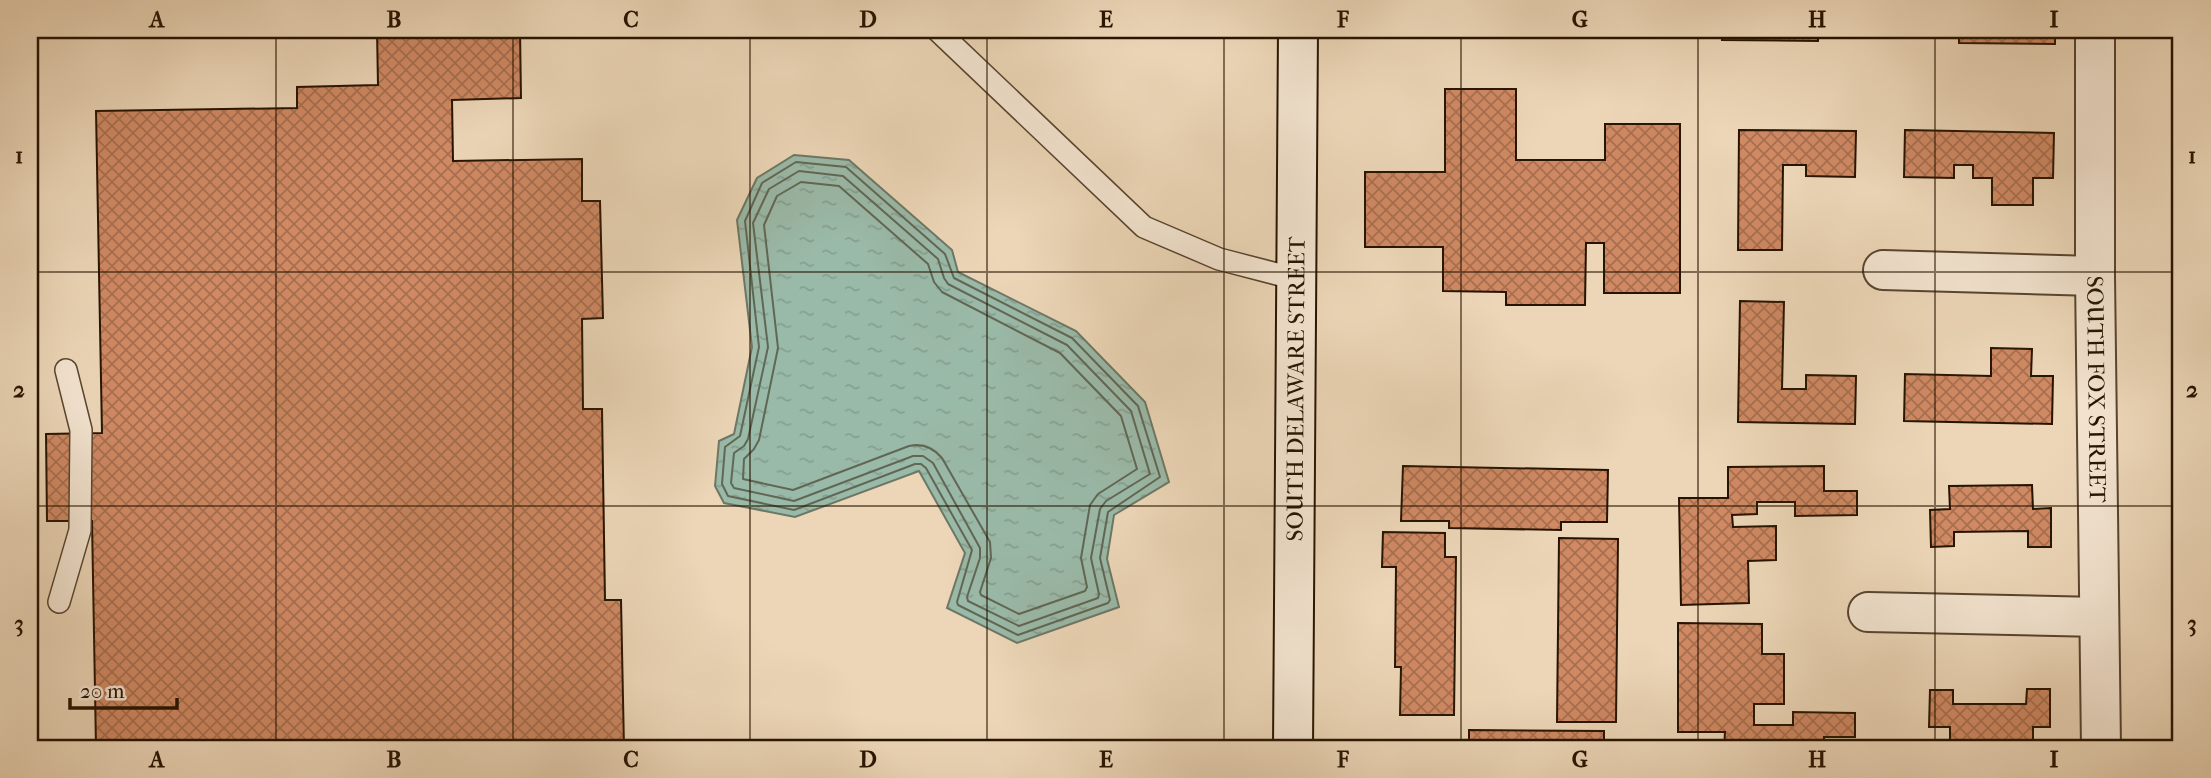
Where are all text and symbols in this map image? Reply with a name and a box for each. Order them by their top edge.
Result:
text: A [148,6,166,33]
text: B [387,6,402,33]
text: C [623,6,639,33]
text: D [859,6,877,33]
text: E [1099,6,1113,33]
text: F [1336,6,1350,33]
text: G [1572,6,1588,33]
text: H [1808,6,1826,33]
text: I [2050,6,2059,33]
text: 1 [15,142,23,169]
text: 1 [2188,142,2196,169]
street label: SOUTH DELAWARE STREET [1281,236,1310,541]
street label: SOUTH FOX STREET [2081,275,2111,503]
text: 2 [13,376,25,403]
text: 2 [2186,376,2198,403]
text: 3 [14,610,24,637]
text: 3 [2187,610,2197,637]
scale bar [70,666,177,710]
text: 20 m [80,679,125,703]
text: A [148,746,166,773]
text: B [387,746,402,773]
text: C [623,746,639,773]
text: D [859,746,877,773]
text: E [1099,746,1113,773]
text: F [1336,746,1350,773]
text: G [1572,746,1588,773]
text: H [1808,746,1826,773]
text: I [2050,746,2059,773]

